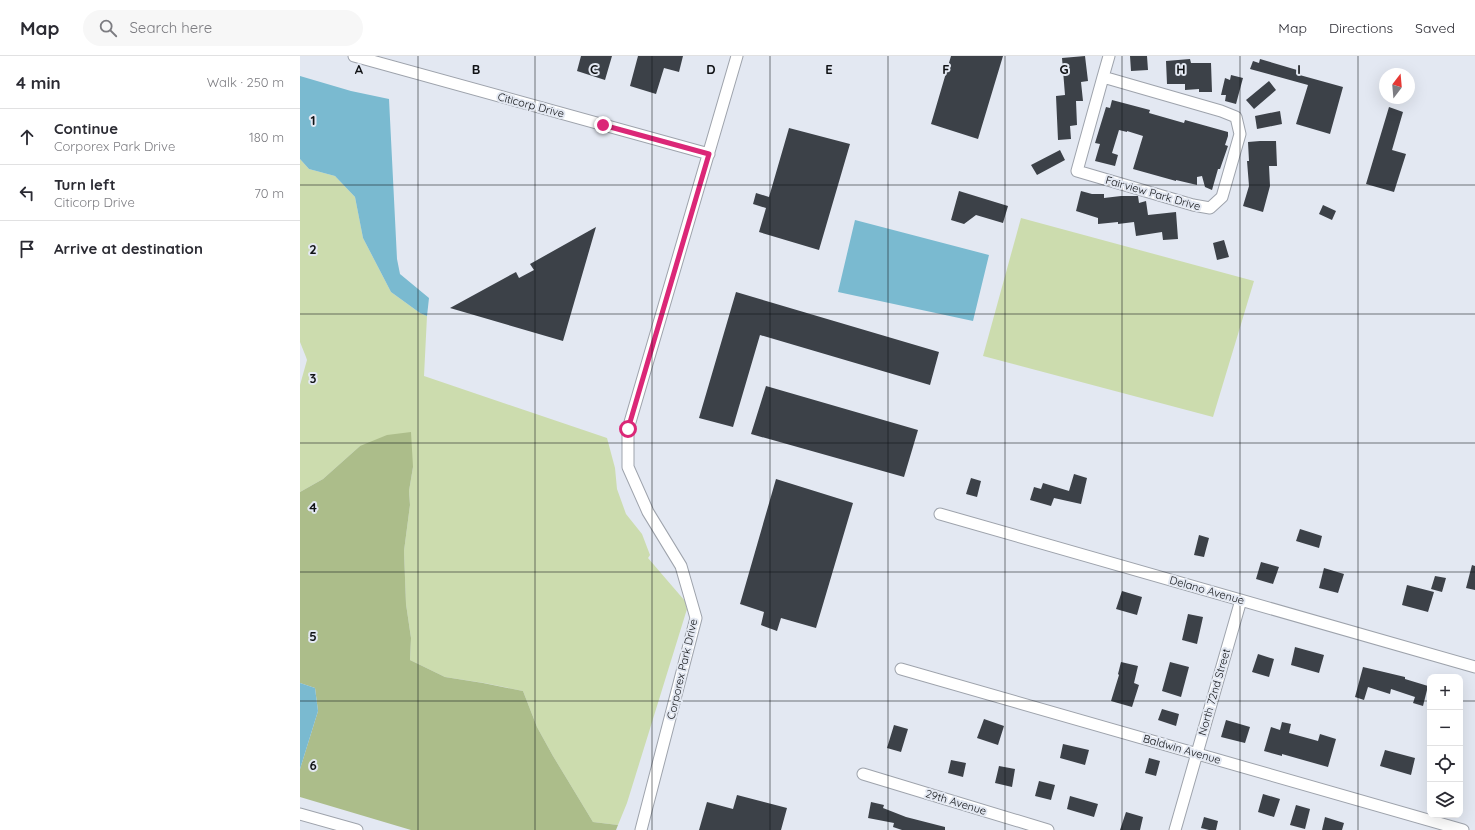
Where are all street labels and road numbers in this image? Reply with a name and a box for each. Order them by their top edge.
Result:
street label: Citicorp Drive [496,89,566,121]
street label: Fairview Park Drive [1104,173,1202,213]
street label: Delano Avenue [1168,573,1246,607]
street label: Corporex Park Drive [664,617,700,721]
street label: North 72nd Street [1195,647,1233,737]
street label: Baldwin Avenue [1141,731,1223,767]
street label: 29th Avenue [924,786,988,818]

